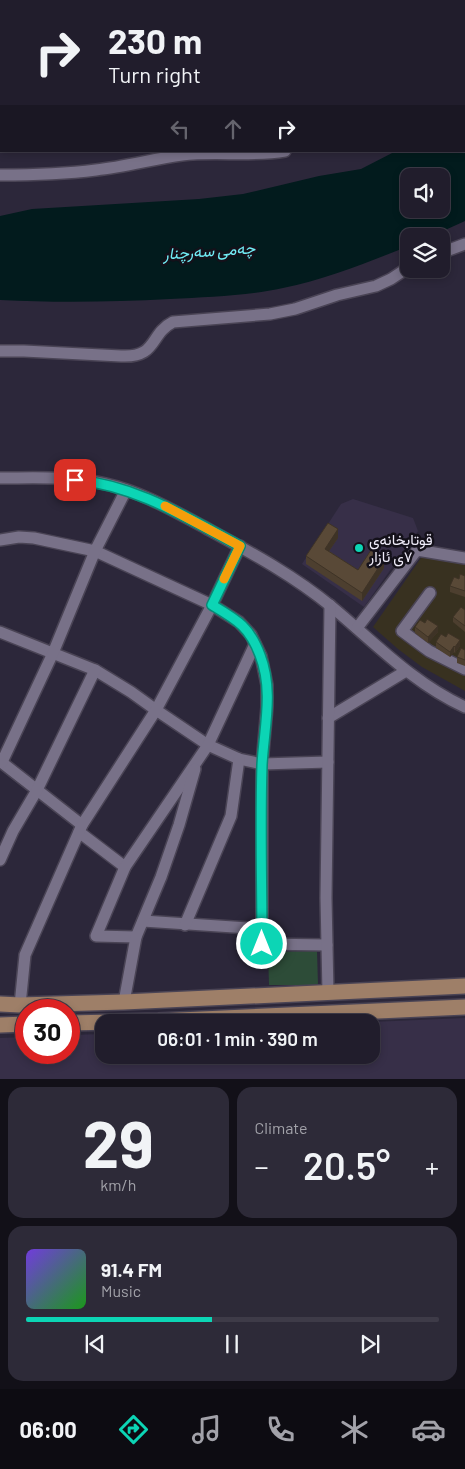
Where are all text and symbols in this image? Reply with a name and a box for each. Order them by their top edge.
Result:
text: 230 m [108,19,202,61]
icon: right [25,20,90,85]
text: Turn right [108,61,201,87]
icon: left [166,115,194,143]
icon: ahead [219,115,247,143]
icon: right [272,115,300,143]
map controls [400,168,450,278]
button: sound [400,168,450,218]
button: layers [400,228,450,278]
water label: چەمی سەرچنار [161,237,257,266]
pin [54,459,96,501]
icon: arrive [61,466,89,494]
place label: قوتابخانەی ٧ی ئازار [368,530,433,567]
marker: قوتابخانەی ٧ی ئازار [353,542,365,554]
position arrow [235,917,287,969]
speed limit sign: 30 [15,999,80,1064]
text: 06:01 · 1 min · 390 m [157,1027,318,1050]
text: 29 [83,1103,154,1181]
text: Climate [255,1118,307,1137]
text: 20.5° [303,1142,390,1188]
text: − [255,1149,269,1183]
text: + [425,1149,439,1183]
text: km/h [100,1175,136,1194]
text: 91.4 FM [101,1258,162,1281]
text: Music [101,1281,141,1300]
icon: previous [81,1330,109,1358]
icon: pause [218,1330,246,1358]
icon: next [356,1330,384,1358]
icon: directions [116,1412,151,1447]
icon: music [189,1412,224,1447]
icon: phone [263,1412,298,1447]
icon: climate [337,1412,372,1447]
icon: car [411,1412,446,1447]
text: 06:00 [19,1416,77,1442]

